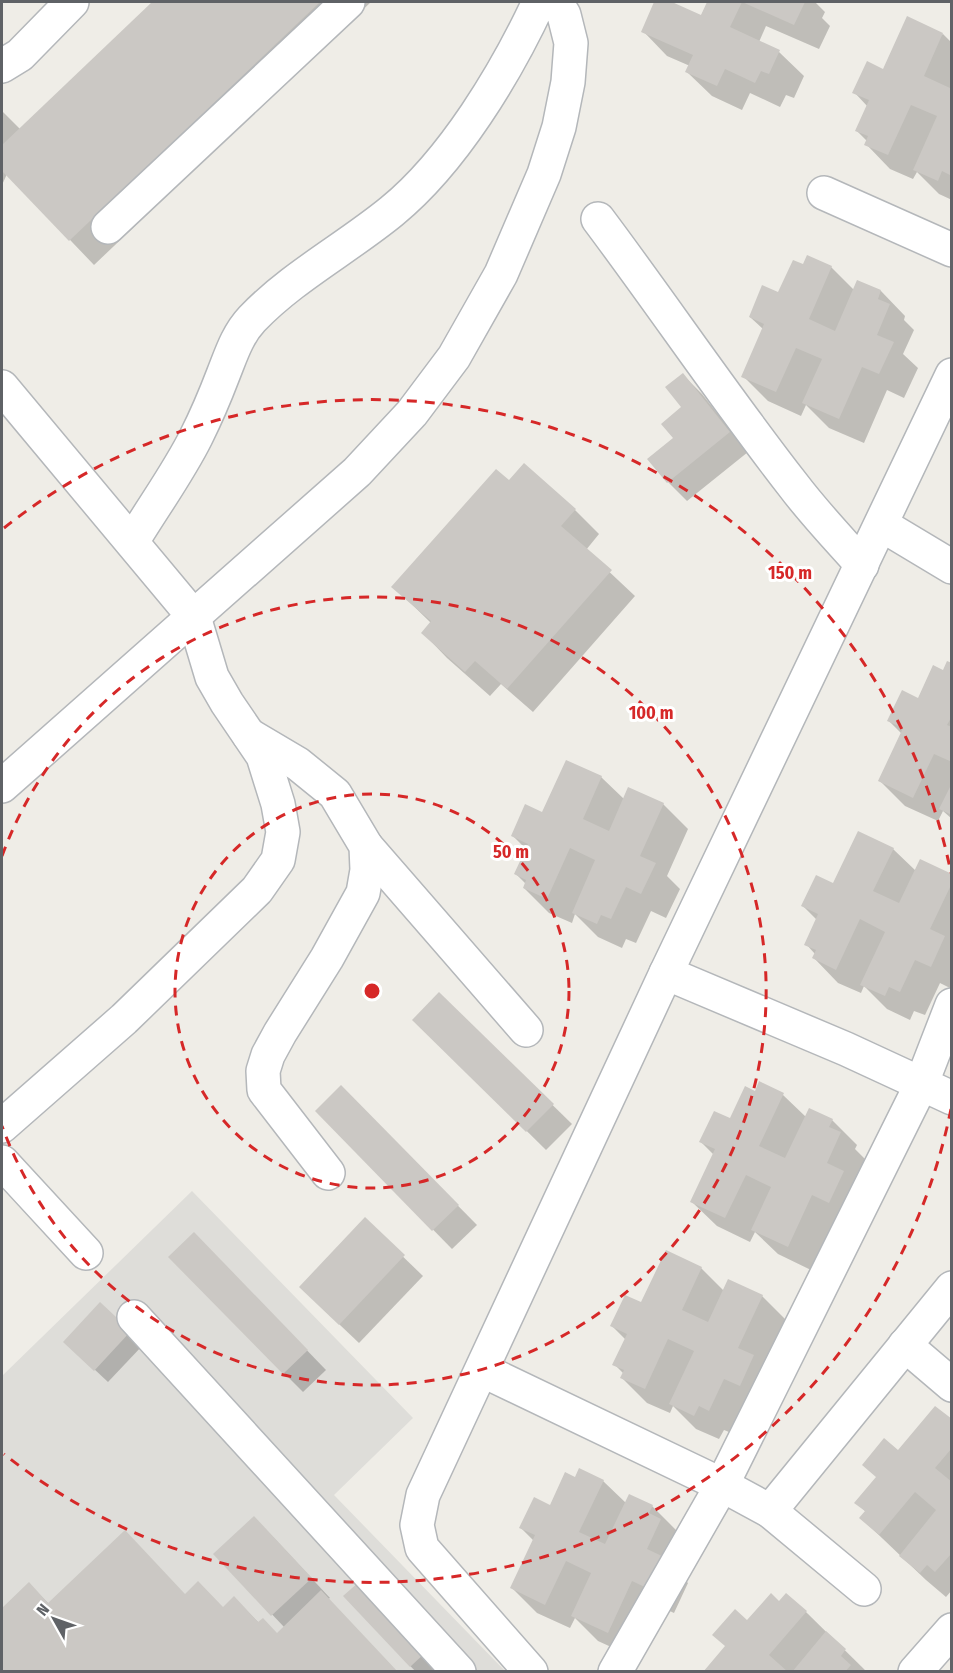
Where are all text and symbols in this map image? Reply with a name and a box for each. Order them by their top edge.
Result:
text: 150 m [768,562,812,584]
text: 100 m [629,702,673,724]
text: 50 m [493,841,529,863]
centre of rings [362,981,382,1001]
north arrow [24,1589,84,1649]
text: N [33,1600,53,1619]

